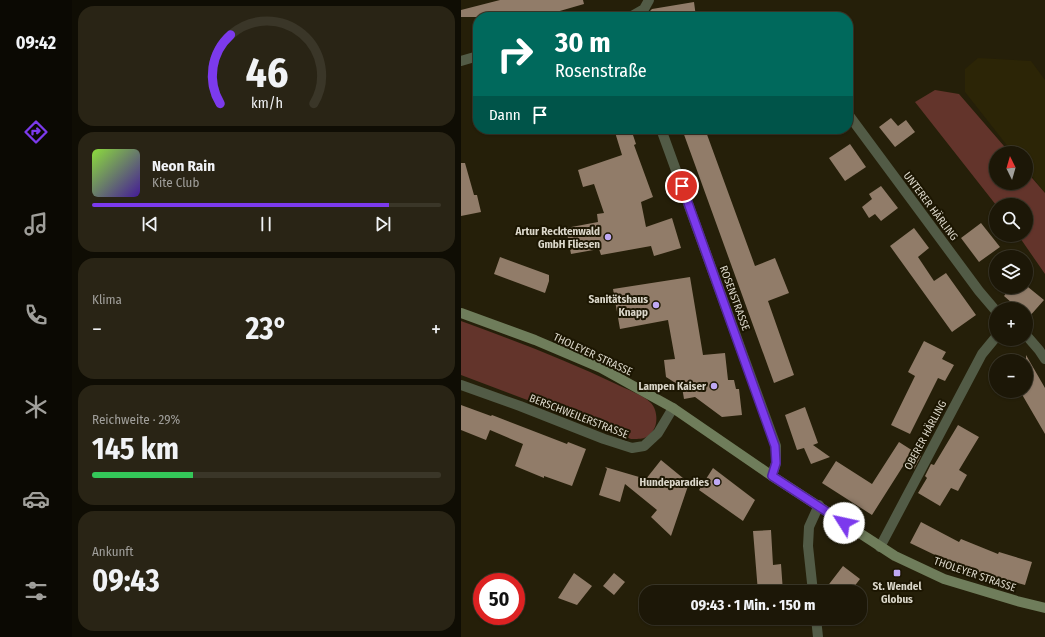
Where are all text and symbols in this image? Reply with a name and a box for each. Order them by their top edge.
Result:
text: 30 m [555,26,611,59]
icon: right [489,28,541,80]
text: 09:42 [16,32,56,54]
text: 46 [245,48,288,98]
text: Rosenstraße [555,60,647,82]
text: km/h [251,95,282,112]
icon: arrive [529,104,551,126]
text: Dann [489,106,521,124]
icon: directions [22,118,50,146]
north arrow [989,146,1033,190]
map controls [989,146,1033,398]
text: Neon Rain [152,157,215,175]
pin [665,169,699,203]
street label: UNTERER HÄRLING [901,170,961,243]
text: Kite Club [152,175,199,190]
icon: arrive [671,175,693,197]
button: search [989,198,1033,242]
icon: music [22,210,50,238]
icon: previous [139,213,161,235]
icon: pause [255,213,277,235]
icon: next [372,213,394,235]
place label: Artur Recktenwald GmbH Fliesen [514,225,600,251]
marker: Artur Recktenwald GmbH Fliesen [603,232,613,242]
button: layers [989,250,1033,294]
street label: ROSENSTRASSE [717,264,752,332]
text: Klima [92,292,122,307]
place label: Sanitätshaus Knapp [589,293,648,319]
marker: Sanitätshaus Knapp [651,300,661,310]
icon: phone [22,301,50,329]
button: + [989,302,1033,346]
text: 23° [245,311,288,347]
text: − [92,316,102,343]
text: + [431,316,441,343]
street label: THOLEYER STRASSE [551,330,634,378]
button: − [989,354,1033,398]
place label: Lampen Kaiser [638,380,707,393]
marker: Lampen Kaiser [709,381,719,391]
street label: BERSCHWEILERSTRASSE [527,392,630,441]
icon: climate [22,393,50,421]
street label: OBERER HÄRLING [902,398,949,472]
text: Reichweite · 29% [92,412,180,427]
text: 145 km [92,431,179,467]
place label: Hundeparadies [640,476,709,489]
marker: Hundeparadies [712,477,722,487]
icon: car [22,485,50,513]
position arrow [823,502,865,544]
text: Ankunft [92,544,134,559]
street label: THOLEYER STRASSE [932,554,1018,595]
text: 09:43 [92,563,160,599]
marker: St. Wendel Globus [892,568,902,578]
speed limit sign: 50 [473,573,525,625]
icon: filters [22,577,50,605]
place label: St. Wendel Globus [873,580,922,606]
text: 09:43 · 1 Min. · 150 m [690,596,816,614]

